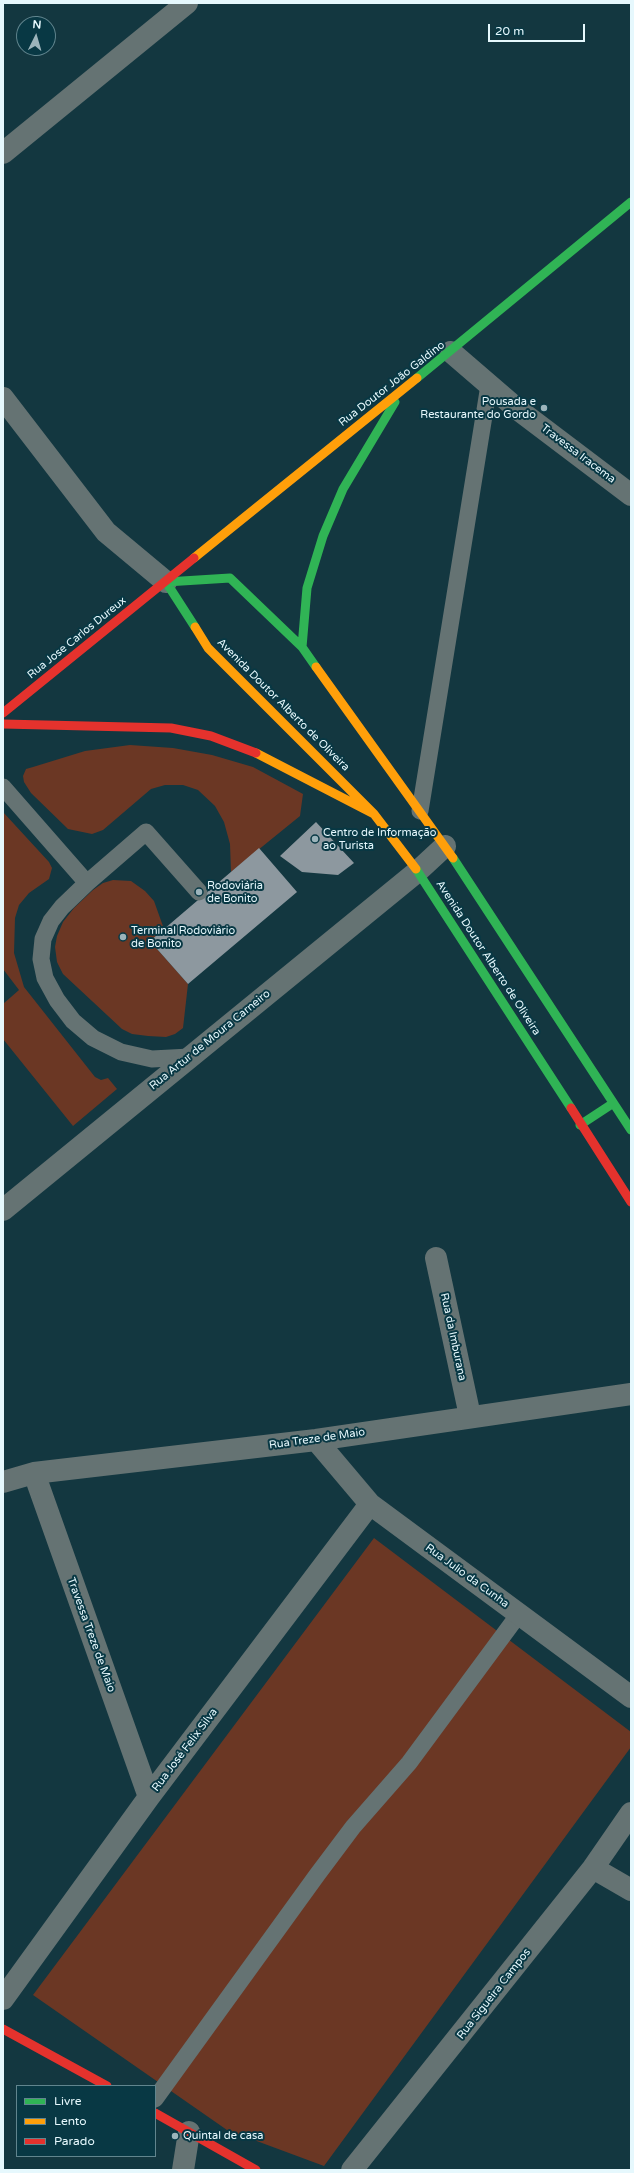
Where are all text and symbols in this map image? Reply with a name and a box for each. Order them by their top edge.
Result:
north arrow [16,16,56,56]
scale bar [490,16,587,42]
text: N [32,18,42,31]
text: 20 m [495,24,524,38]
street label: Rua Doutor João Galdino [336,339,448,429]
place label: Pousada e Restaurante do Gordo [420,395,536,421]
marker: Pousada e Restaurante do Gordo [539,403,549,413]
street label: Travessa Iracema [538,422,618,486]
street label: Rua Jose Carlos Dureux [25,594,129,682]
street label: Avenida Doutor Alberto de Oliveira [214,636,352,774]
place label: Centro de Informação ao Turista [323,826,436,852]
marker: Centro de Informação ao Turista [310,834,320,844]
street label: Avenida Doutor Alberto de Oliveira [433,878,543,1038]
place label: Rodoviária de Bonito [207,879,263,905]
marker: Rodoviária de Bonito [194,887,204,897]
place label: Terminal Rodoviário de Bonito [131,924,235,950]
marker: Terminal Rodoviário de Bonito [118,932,128,942]
street label: Rua Artur de Moura Carneiro [147,987,273,1093]
street label: Rua da Imburana [437,1292,469,1382]
street label: Rua Treze de Maio [268,1426,366,1452]
street label: Rua Julio da Cunha [423,1541,511,1611]
street label: Travessa Treze de Maio [64,1576,118,1694]
street label: Rua José Felix Silva [149,1706,221,1794]
street label: Rua Sigueira Campos [454,1946,534,2042]
legend [16,2085,156,2157]
text: Livre [54,2094,81,2108]
text: Lento [54,2114,87,2128]
place label: Quintal de casa [183,2129,263,2143]
marker: Quintal de casa [170,2131,180,2141]
text: Parado [54,2134,95,2148]

